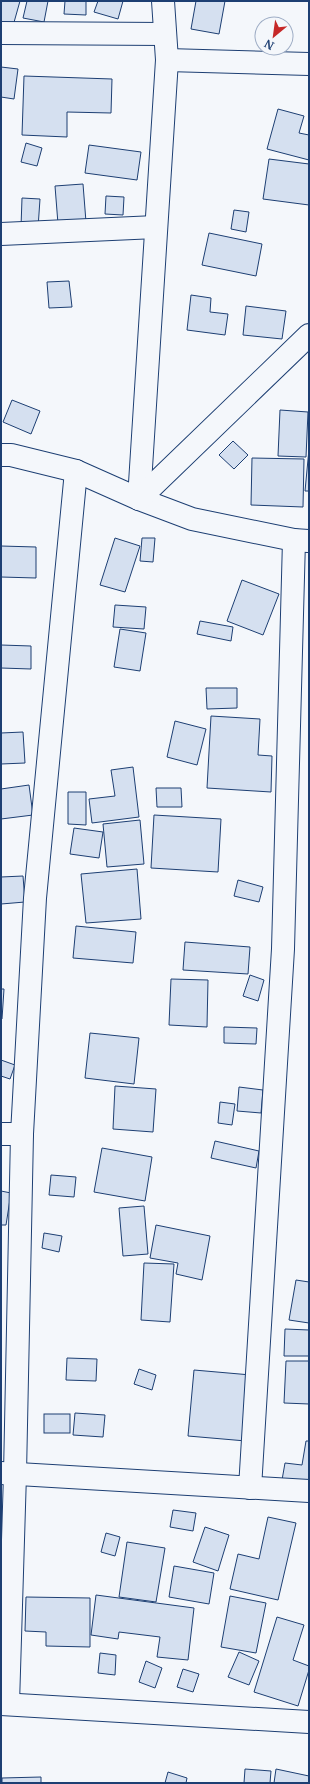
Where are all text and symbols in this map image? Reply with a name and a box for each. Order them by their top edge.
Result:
north arrow [254,16,294,56]
text: N [262,36,276,53]

